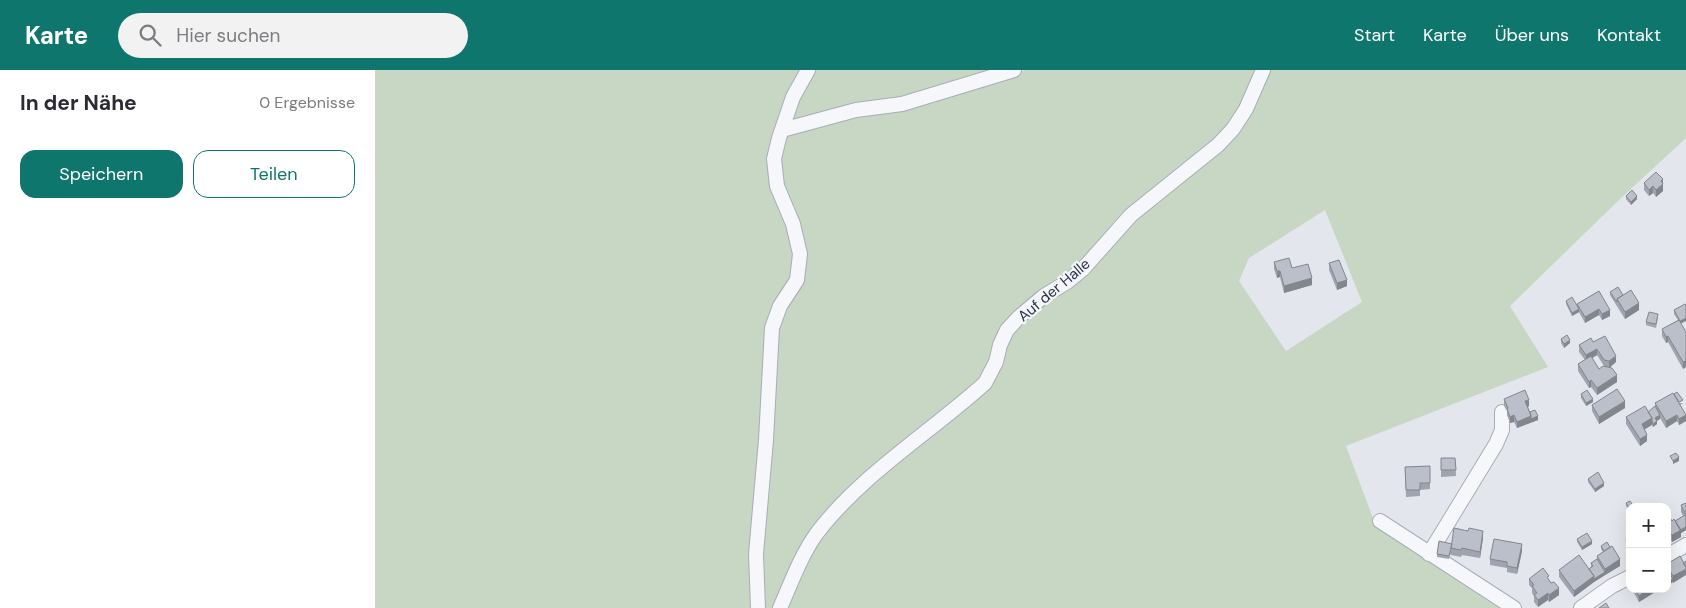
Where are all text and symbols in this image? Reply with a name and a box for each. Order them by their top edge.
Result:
search box [118,13,468,58]
text: Karte [25,20,88,51]
icon: search [136,21,164,49]
text: Hier suchen [176,23,281,48]
text: Start [1354,23,1395,47]
text: Karte [1423,23,1467,47]
text: Über uns [1495,23,1569,47]
text: Kontakt [1597,23,1661,47]
text: In der Nähe [20,89,137,117]
text: 0 Ergebnisse [259,92,355,113]
button: Speichern [20,150,183,198]
button: Teilen [193,150,355,198]
street label: Auf der Halle [1014,254,1094,326]
map controls [1626,503,1671,593]
button: + [1626,503,1671,548]
button: − [1626,548,1671,593]

